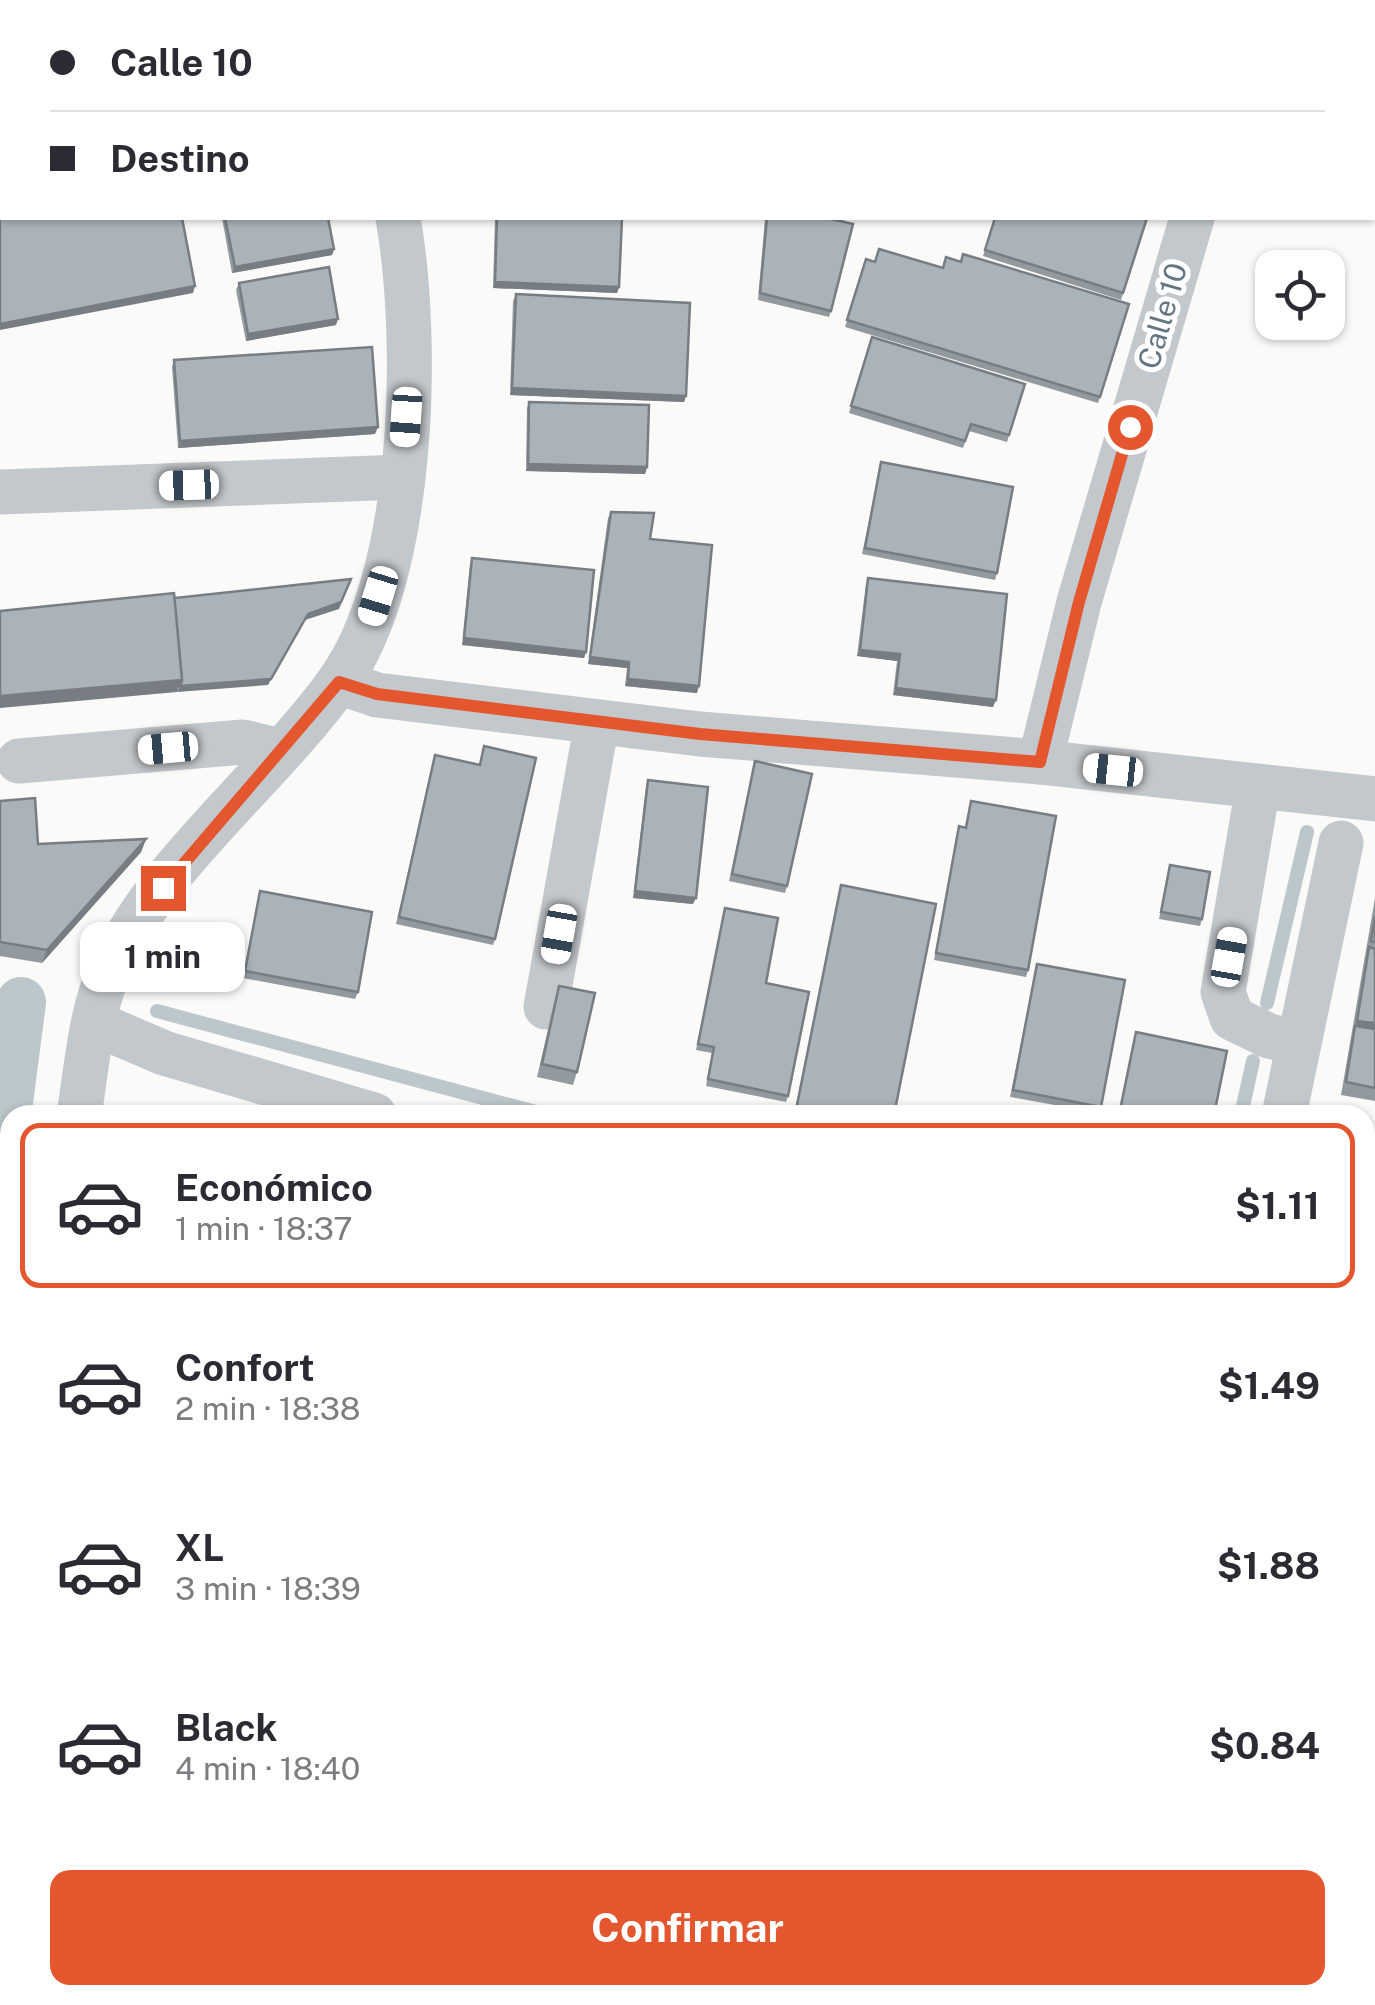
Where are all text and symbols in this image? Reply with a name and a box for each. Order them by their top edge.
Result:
text: Calle 10 [110,40,253,85]
text: Destino [110,136,250,181]
map controls [1255,250,1345,340]
button: locate [1255,250,1345,340]
street label: Calle 10 [1130,259,1194,373]
car [389,386,423,448]
route start [1108,405,1153,450]
car [158,469,220,501]
car [355,563,401,629]
car [137,730,199,766]
car [1082,752,1144,788]
route end [141,866,186,911]
car [539,902,579,966]
callout: 1 min [80,923,246,993]
car [1209,925,1249,989]
text: 1 min [124,938,201,975]
icon: car [55,1161,145,1251]
text: Económico [175,1165,373,1210]
text: $1.11 [1235,1183,1320,1228]
text: 1 min · 18:37 [175,1210,353,1247]
icon: car [55,1341,145,1431]
text: Confort [175,1345,315,1390]
text: $1.49 [1218,1363,1320,1408]
text: 2 min · 18:38 [175,1390,360,1427]
icon: car [55,1521,145,1611]
text: XL [175,1525,224,1570]
text: $1.88 [1217,1543,1320,1588]
text: 3 min · 18:39 [175,1570,361,1607]
icon: car [55,1701,145,1791]
text: Black [175,1705,278,1750]
text: $0.84 [1209,1723,1320,1768]
text: 4 min · 18:40 [175,1750,360,1787]
button: Confirmar [50,1870,1325,1985]

